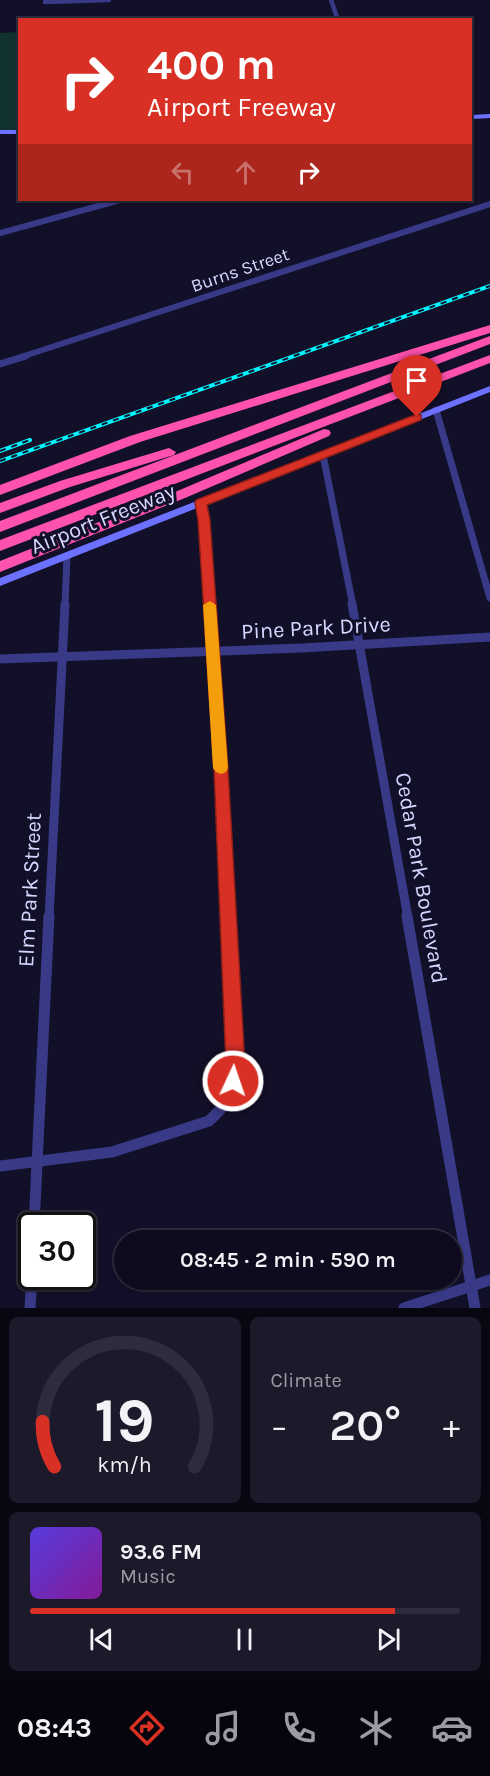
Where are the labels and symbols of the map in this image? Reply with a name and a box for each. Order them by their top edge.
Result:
street label: Burns Street [188,243,292,297]
pin [391,355,442,417]
street label: Airport Freeway [27,478,179,560]
street label: Pine Park Drive [241,611,391,645]
street label: Cedar Park Boulevard [390,771,452,985]
street label: Elm Park Street [13,812,47,968]
position arrow [201,1049,265,1113]
speed limit sign: 30 [18,1212,96,1290]

